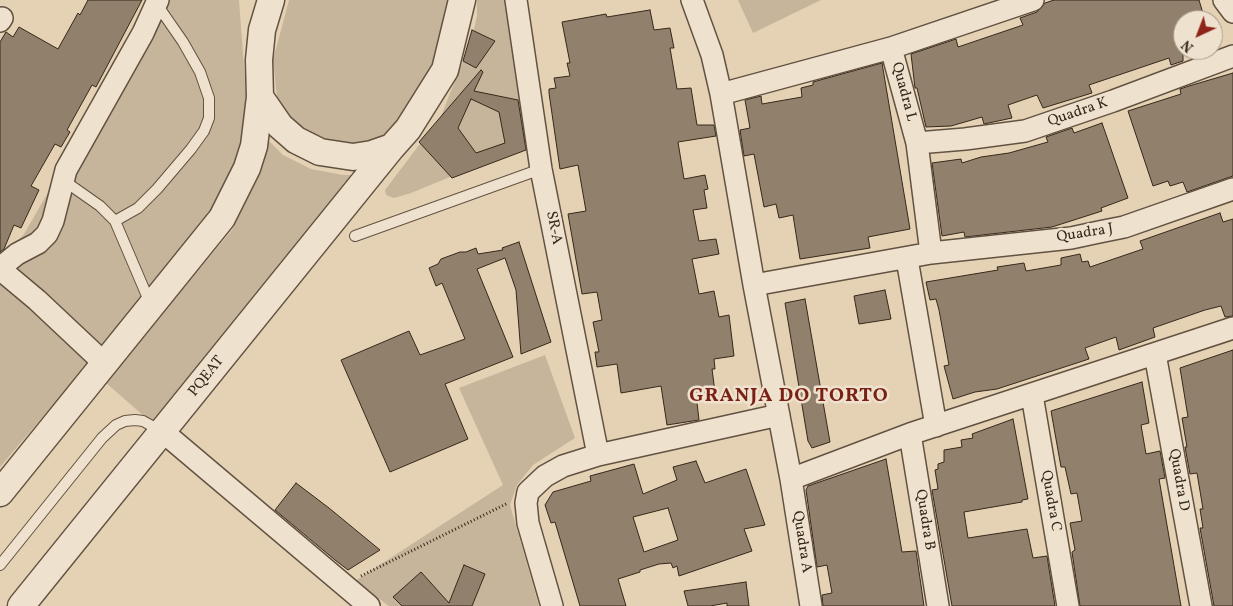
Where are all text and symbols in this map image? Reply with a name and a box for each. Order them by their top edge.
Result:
north arrow [1173,10,1223,60]
text: N [1178,35,1198,56]
street label: Quadra L [886,60,920,124]
street label: Quadra K [1046,94,1110,132]
street label: SR-A [541,210,565,246]
street label: Quadra J [1055,221,1115,247]
street label: PQEAT [185,353,229,401]
district label: GRANJA DO TORTO [687,385,891,409]
street label: Quadra D [1164,447,1192,513]
street label: Quadra C [1036,469,1064,533]
street label: Quadra B [910,488,938,552]
street label: Quadra A [787,510,815,574]

